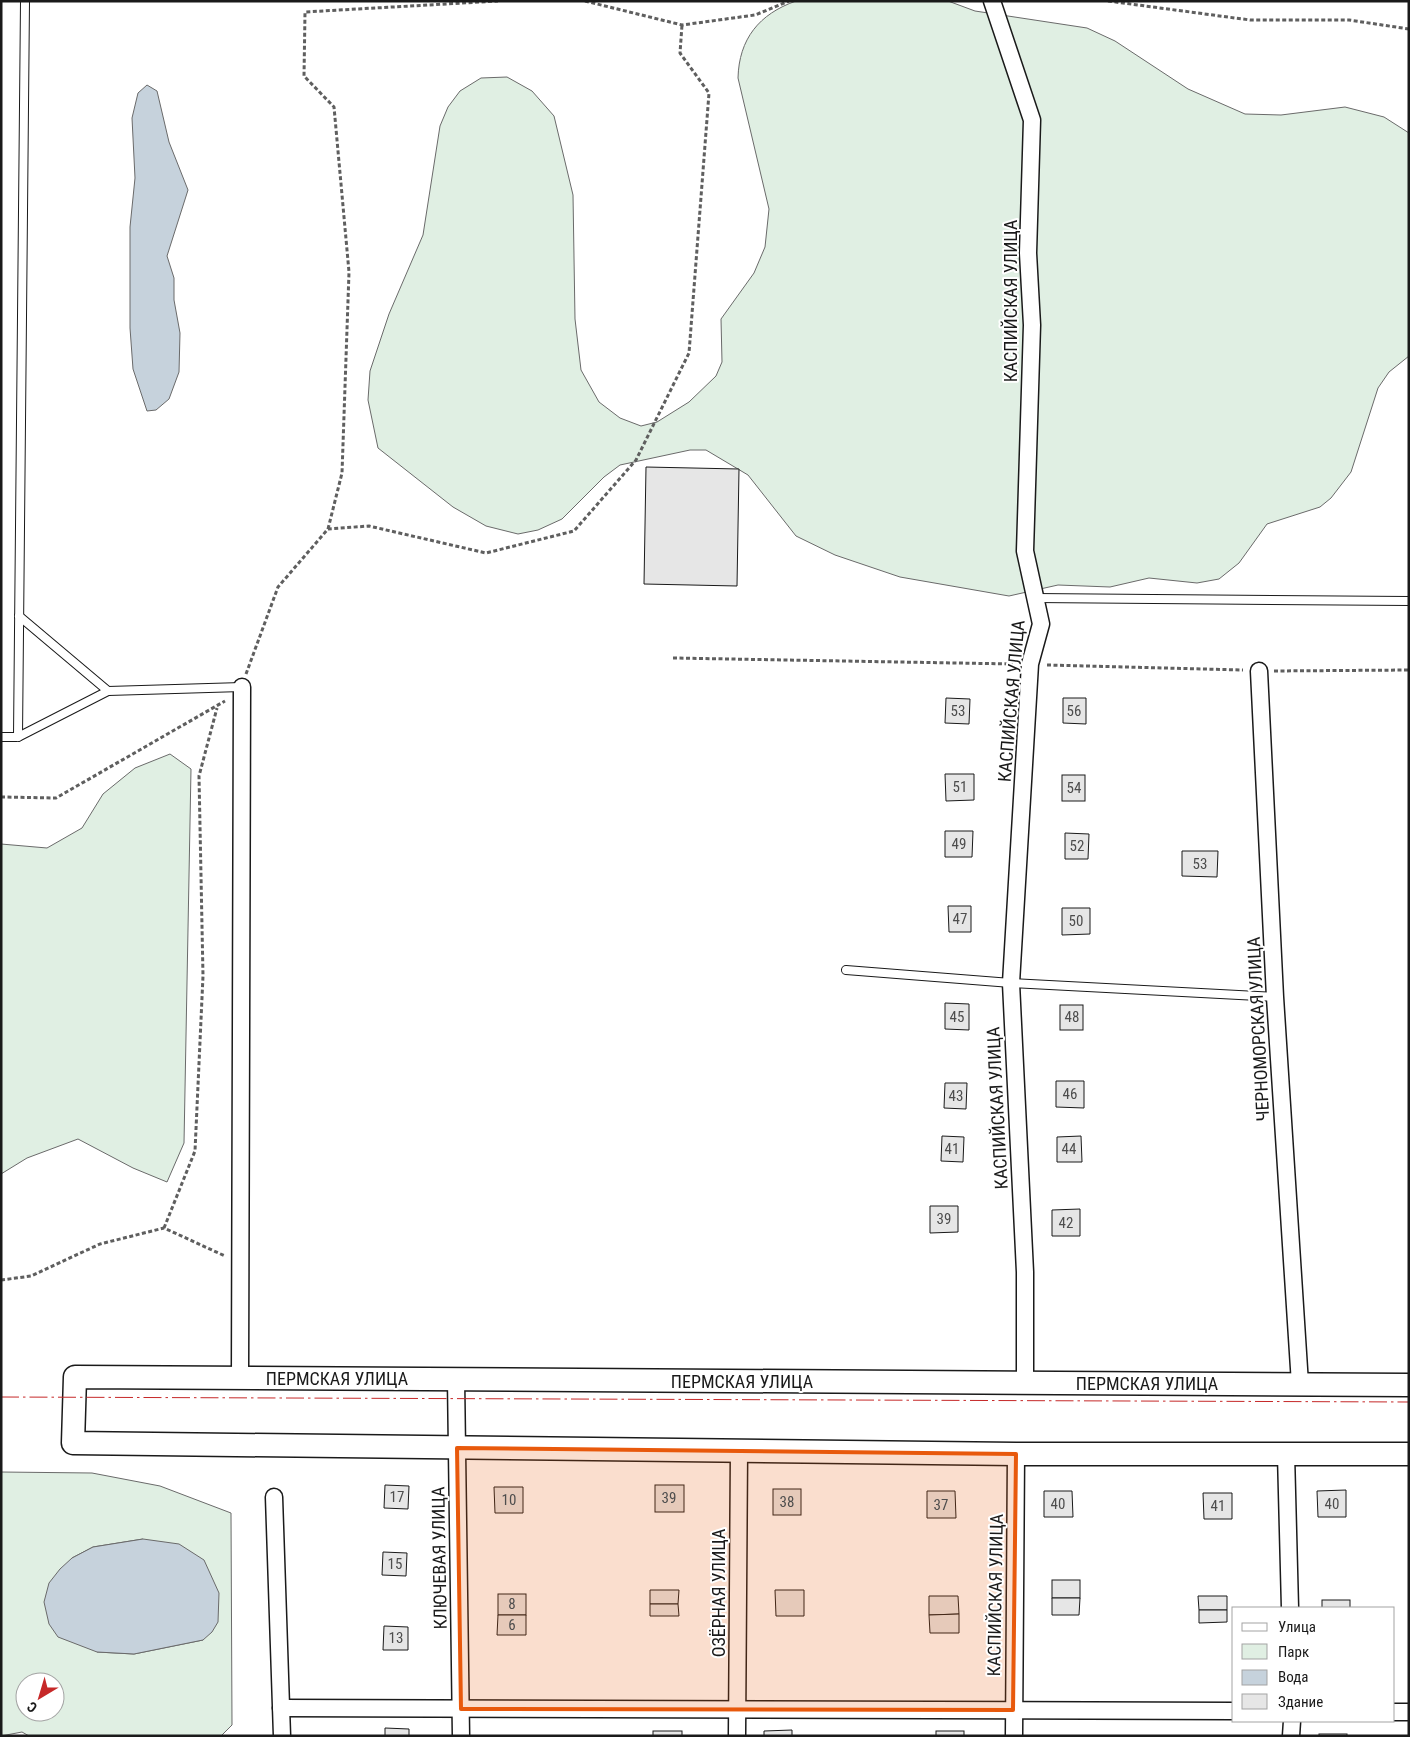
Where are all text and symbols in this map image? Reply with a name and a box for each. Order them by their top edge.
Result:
street label: КАСПИЙСКАЯ УЛИЦА [1000,219,1021,382]
street label: КАСПИЙСКАЯ УЛИЦА [993,618,1029,783]
house number: 53 [951,702,965,720]
house number: 56 [1067,702,1081,720]
house number: 51 [953,778,967,796]
house number: 54 [1067,779,1081,797]
house number: 49 [952,835,966,853]
house number: 52 [1070,837,1084,855]
house number: 53 [1193,855,1207,873]
house number: 47 [953,910,967,928]
house number: 50 [1069,912,1083,930]
street label: ЧЕРНОМОРСКАЯ УЛИЦА [1243,936,1273,1122]
house number: 45 [950,1008,964,1026]
house number: 48 [1065,1008,1079,1026]
street label: КАСПИЙСКАЯ УЛИЦА [982,1026,1012,1190]
house number: 46 [1063,1085,1077,1103]
house number: 43 [949,1087,963,1105]
house number: 41 [945,1140,959,1158]
house number: 44 [1062,1140,1076,1158]
house number: 39 [937,1210,951,1228]
house number: 42 [1059,1214,1073,1232]
street label: ПЕРМСКАЯ УЛИЦА [266,1368,409,1389]
street label: ПЕРМСКАЯ УЛИЦА [671,1371,814,1392]
street label: ПЕРМСКАЯ УЛИЦА [1076,1373,1219,1394]
street label: КЛЮЧЕВАЯ УЛИЦА [427,1486,451,1630]
house number: 17 [390,1488,404,1506]
house number: 39 [662,1489,676,1507]
house number: 10 [502,1491,516,1509]
house number: 38 [780,1493,794,1511]
house number: 40 [1051,1495,1065,1513]
house number: 40 [1325,1495,1339,1513]
house number: 37 [934,1496,948,1514]
house number: 41 [1211,1497,1225,1515]
street label: КАСПИЙСКАЯ УЛИЦА [983,1513,1007,1677]
street label: ОЗЁРНАЯ УЛИЦА [708,1528,729,1657]
house number: 15 [388,1555,402,1573]
house number: 8 [508,1595,516,1613]
legend [1232,1607,1395,1722]
house number: 6 [508,1616,516,1634]
text: Улица [1278,1618,1316,1636]
house number: 13 [389,1629,403,1647]
text: Парк [1278,1643,1309,1661]
text: Вода [1278,1668,1308,1686]
north arrow [15,1672,65,1722]
text: Здание [1278,1693,1323,1711]
text: С [24,1698,40,1716]

